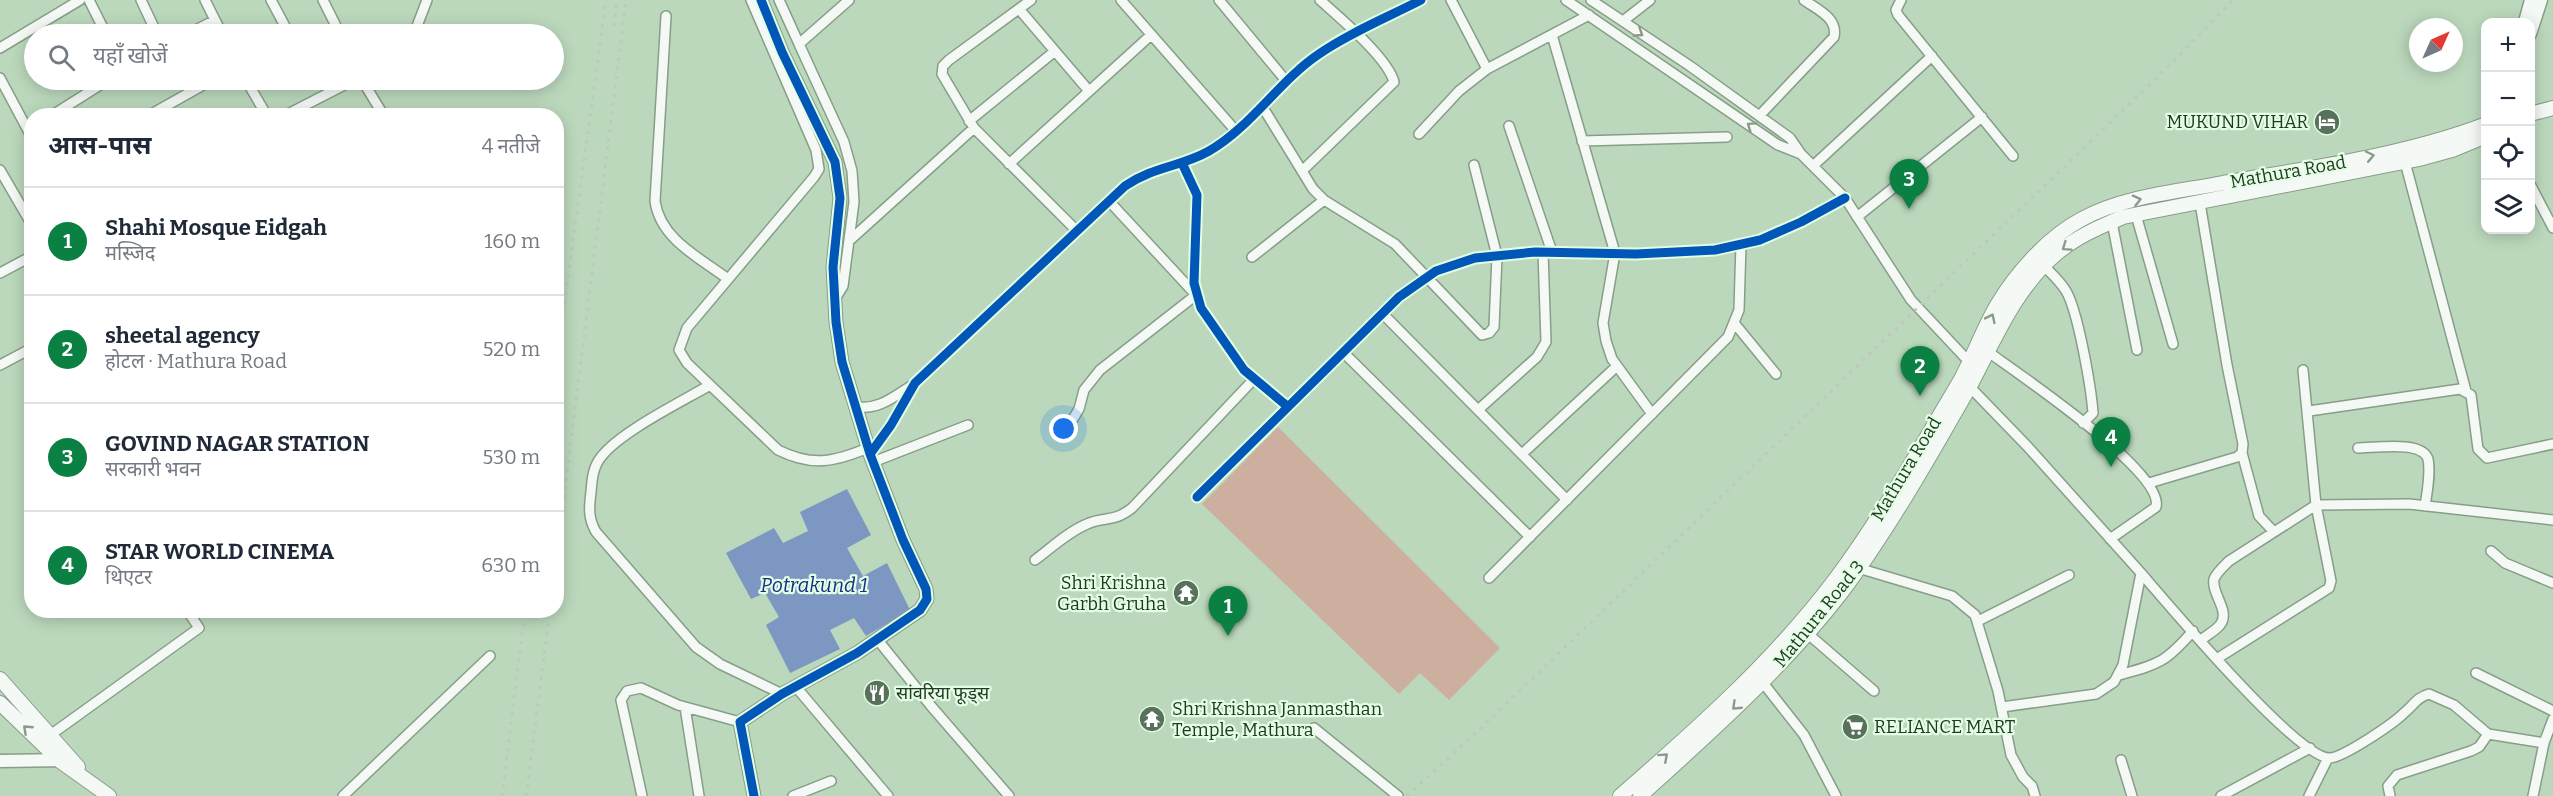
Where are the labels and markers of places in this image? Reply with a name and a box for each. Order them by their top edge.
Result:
hotel icon: MUKUND VIHAR [2312,107,2342,137]
place label: MUKUND VIHAR [2167,111,2308,133]
pin: 3 [1890,160,1928,209]
pin: 2 [1900,346,1940,396]
pin: 4 [2092,418,2130,467]
place label: Shri Krishna Garbh Gruha [1057,572,1166,615]
temple icon: Shri Krishna Garbh Gruha [1171,578,1201,608]
pin: 1 [1208,586,1248,636]
restaurant icon: सांवरिया फूड्स [862,678,892,708]
place label: सांवरिया फूड्स [896,682,990,705]
place label: Shri Krishna Janmasthan Temple, Mathura [1172,698,1383,741]
temple icon: Shri Krishna Janmasthan Temple, Mathura [1137,704,1167,734]
supermarket icon: RELIANCE MART [1840,712,1870,742]
place label: RELIANCE MART [1874,716,2016,738]

